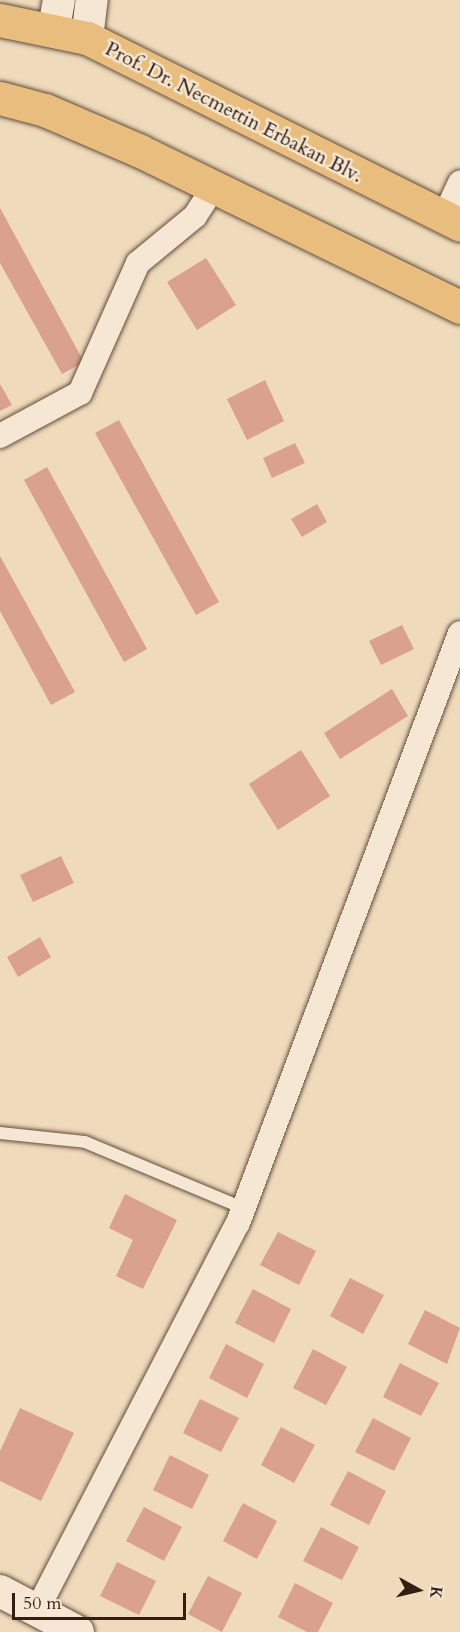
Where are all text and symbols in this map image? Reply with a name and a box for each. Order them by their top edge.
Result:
street label: Prof. Dr. Necmettin Erbakan Blv. [101,36,367,188]
north arrow [388,1560,448,1620]
scale bar [15,1581,189,1619]
text: K [424,1585,448,1600]
text: 50 m [23,1591,62,1616]

